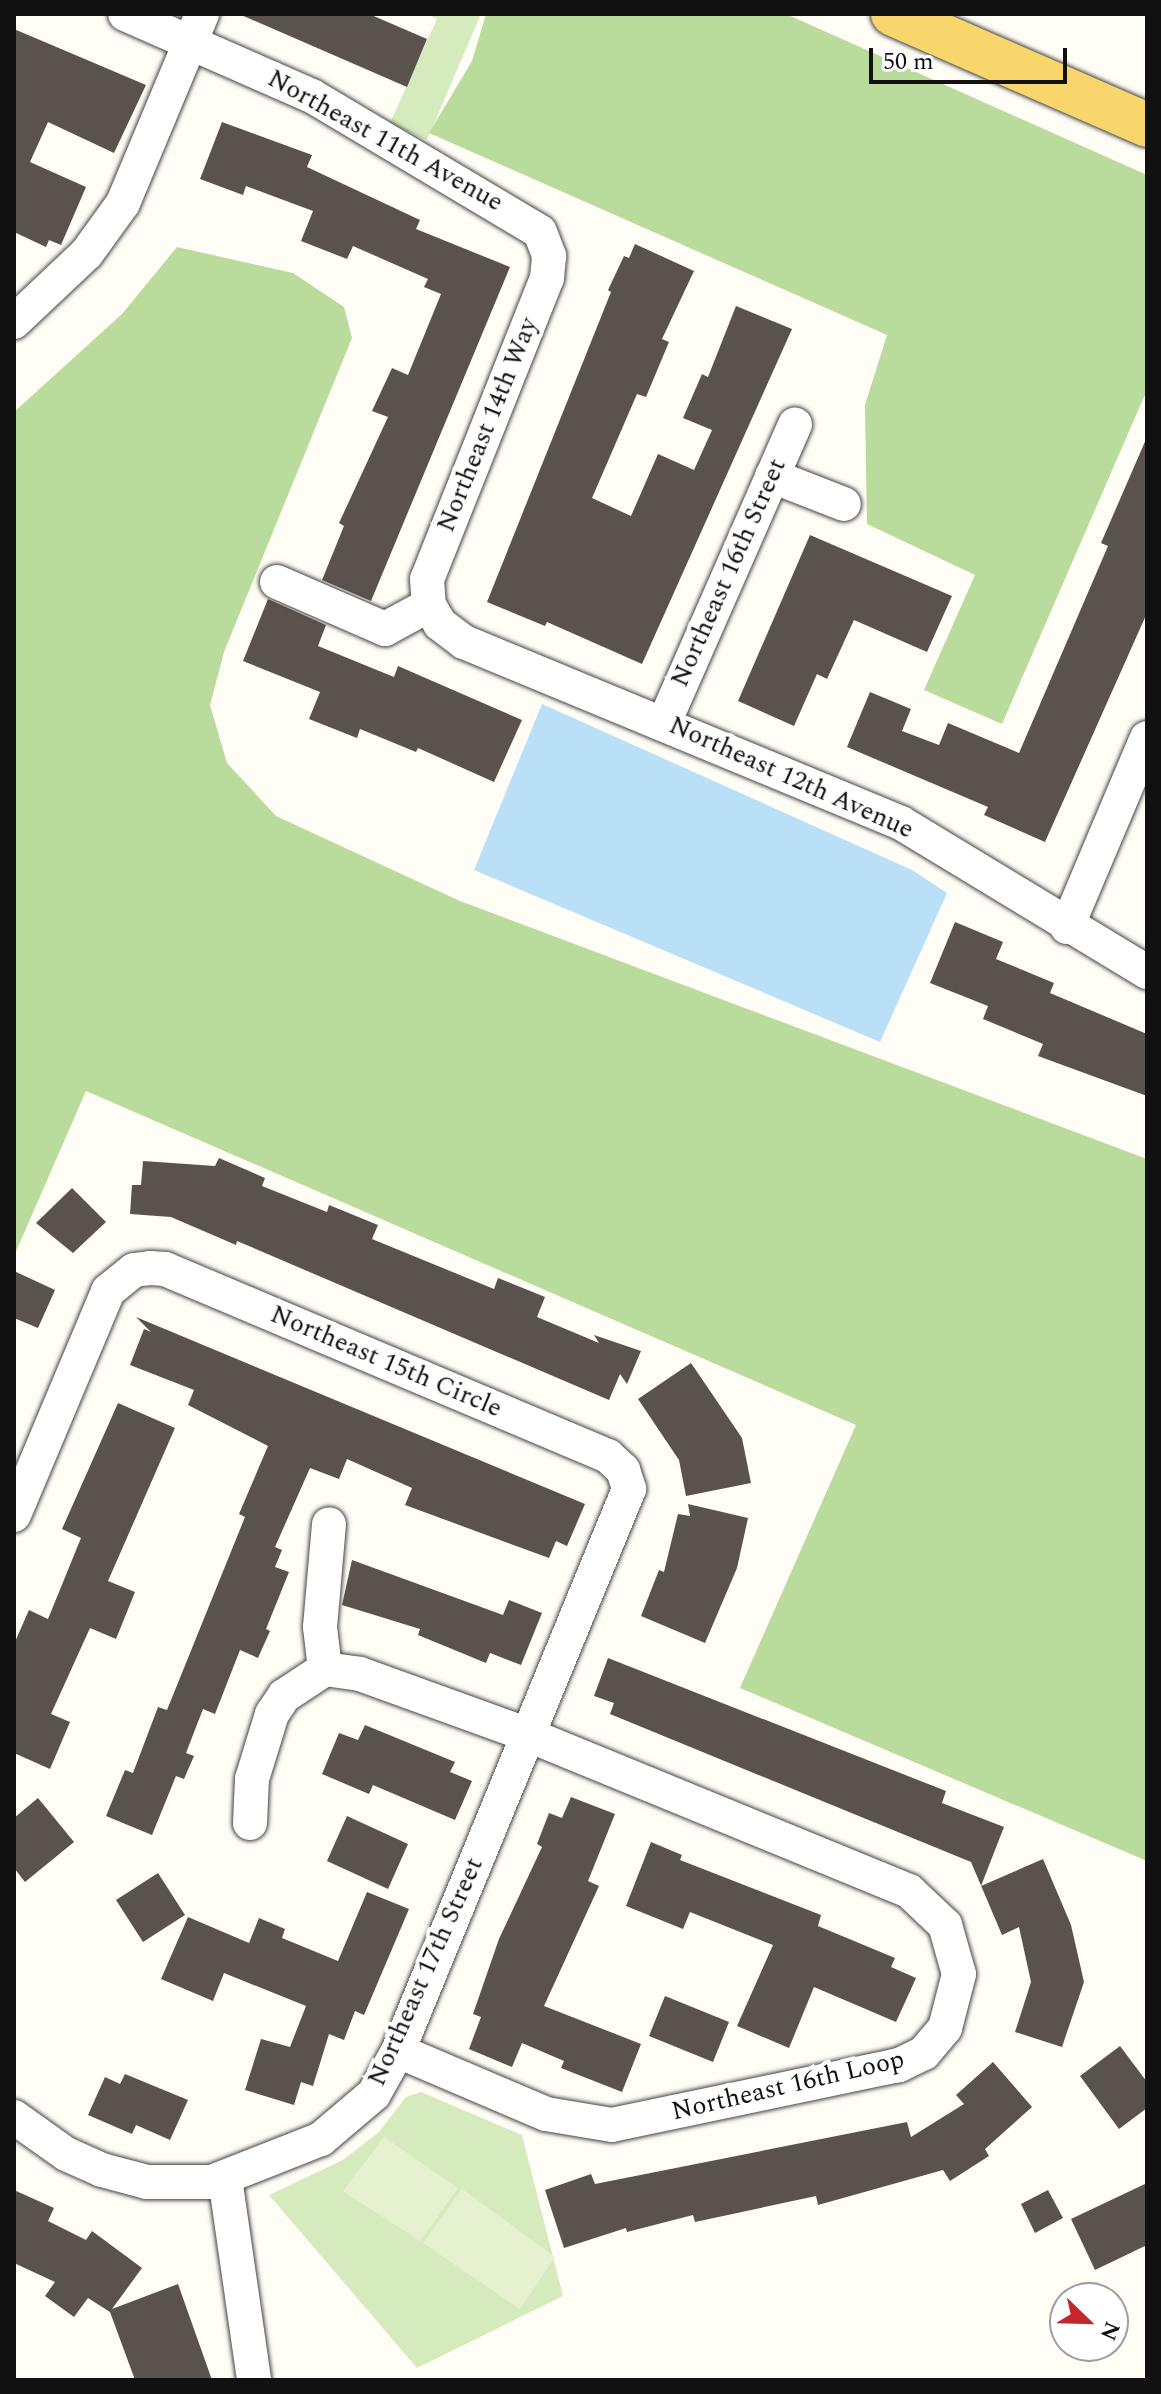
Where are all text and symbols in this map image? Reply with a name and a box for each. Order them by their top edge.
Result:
scale bar [873,32,1071,82]
text: 50 m [883,44,934,80]
street label: Northeast 11th Avenue [262,63,508,219]
street label: Northeast 14th Way [431,313,545,537]
street label: Northeast 16th Street [665,454,793,692]
street label: Northeast 12th Avenue [664,710,918,846]
street label: Northeast 15th Circle [266,1299,506,1425]
street label: Northeast 17th Street [362,1853,490,2091]
street label: Northeast 16th Loop [669,2044,907,2128]
north arrow [1049,2282,1129,2362]
text: N [1091,2316,1128,2345]

